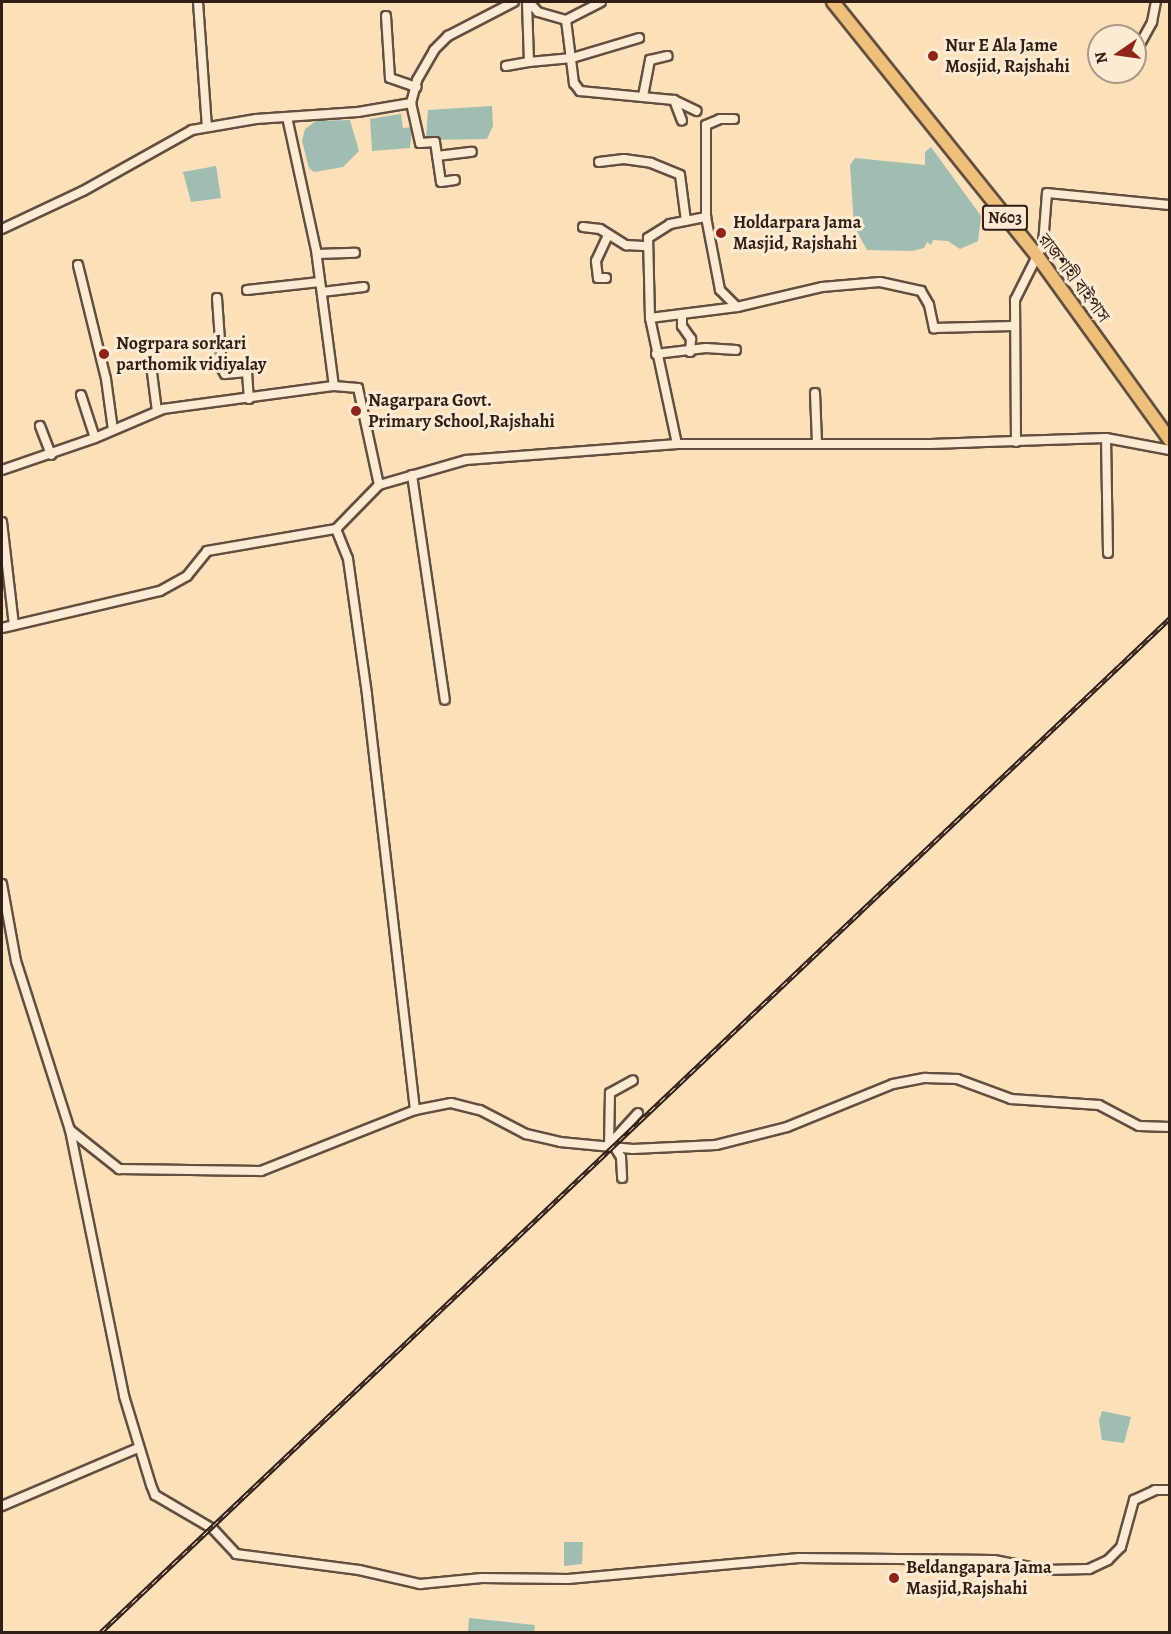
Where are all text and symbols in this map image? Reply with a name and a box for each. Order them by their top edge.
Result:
north arrow [1087,24,1147,84]
place label: Nur E Ala Jame Mosjid, Rajshahi [945,35,1070,78]
marker: Nur E Ala Jame Mosjid, Rajshahi [926,49,940,63]
text: N [1089,49,1113,66]
road number: N603 [981,205,1029,231]
place label: Holdarpara Jama Masjid, Rajshahi [733,212,861,254]
marker: Holdarpara Jama Masjid, Rajshahi [714,226,728,240]
street label: রাজশাহী বাইপাস [1034,229,1114,327]
place label: Nogrpara sorkari parthomik vidiyalay [116,333,266,376]
marker: Nogrpara sorkari parthomik vidiyalay [97,347,111,361]
place label: Nagarpara Govt. Primary School,Rajshahi [368,390,555,432]
marker: Nagarpara Govt. Primary School,Rajshahi [349,404,363,418]
place label: Beldangapara Jama Masjid,Rajshahi [906,1557,1052,1600]
marker: Beldangapara Jama Masjid,Rajshahi [887,1571,901,1585]

